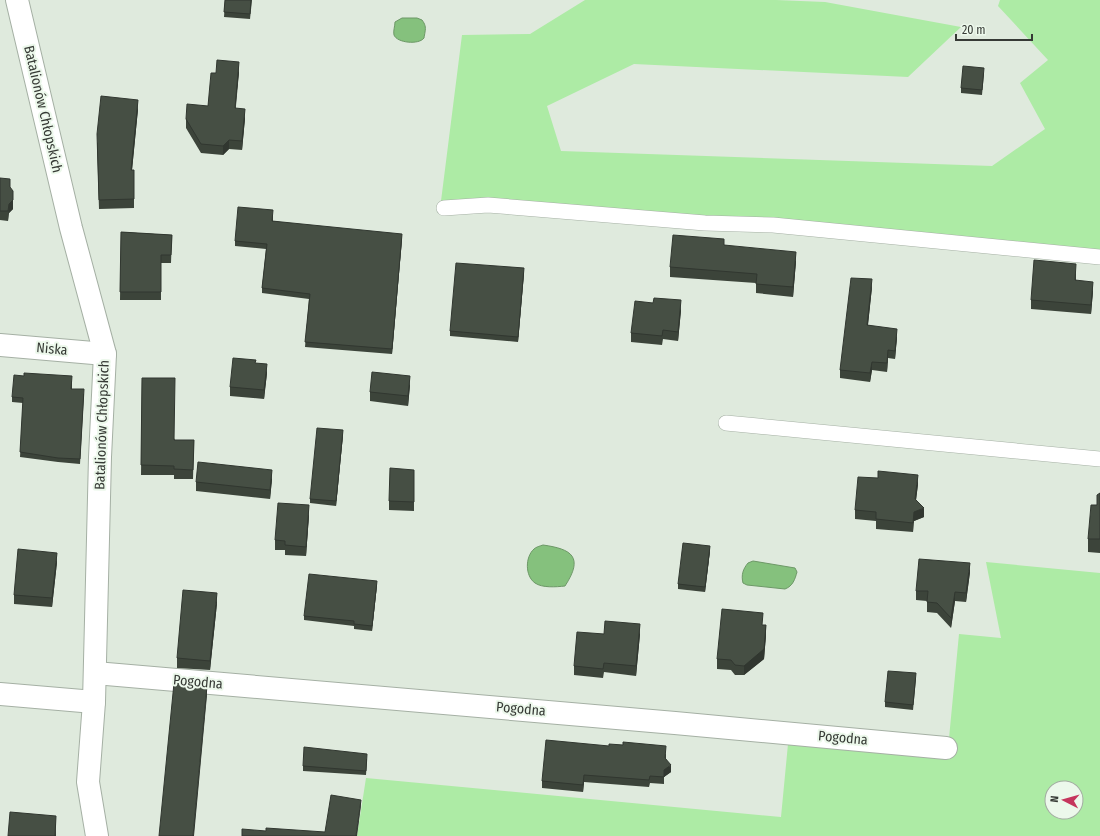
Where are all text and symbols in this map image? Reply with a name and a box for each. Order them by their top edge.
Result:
scale bar [956,16,1032,42]
text: 20 m [962,23,986,37]
street label: Batalionów Chłopskich [20,44,66,174]
street label: Niska [36,339,68,359]
street label: Batalionów Chłopskich [91,360,113,490]
street label: Pogodna [172,671,224,693]
street label: Pogodna [495,698,547,720]
street label: Pogodna [817,727,869,749]
north arrow [1044,780,1084,820]
text: N [1048,795,1061,803]

